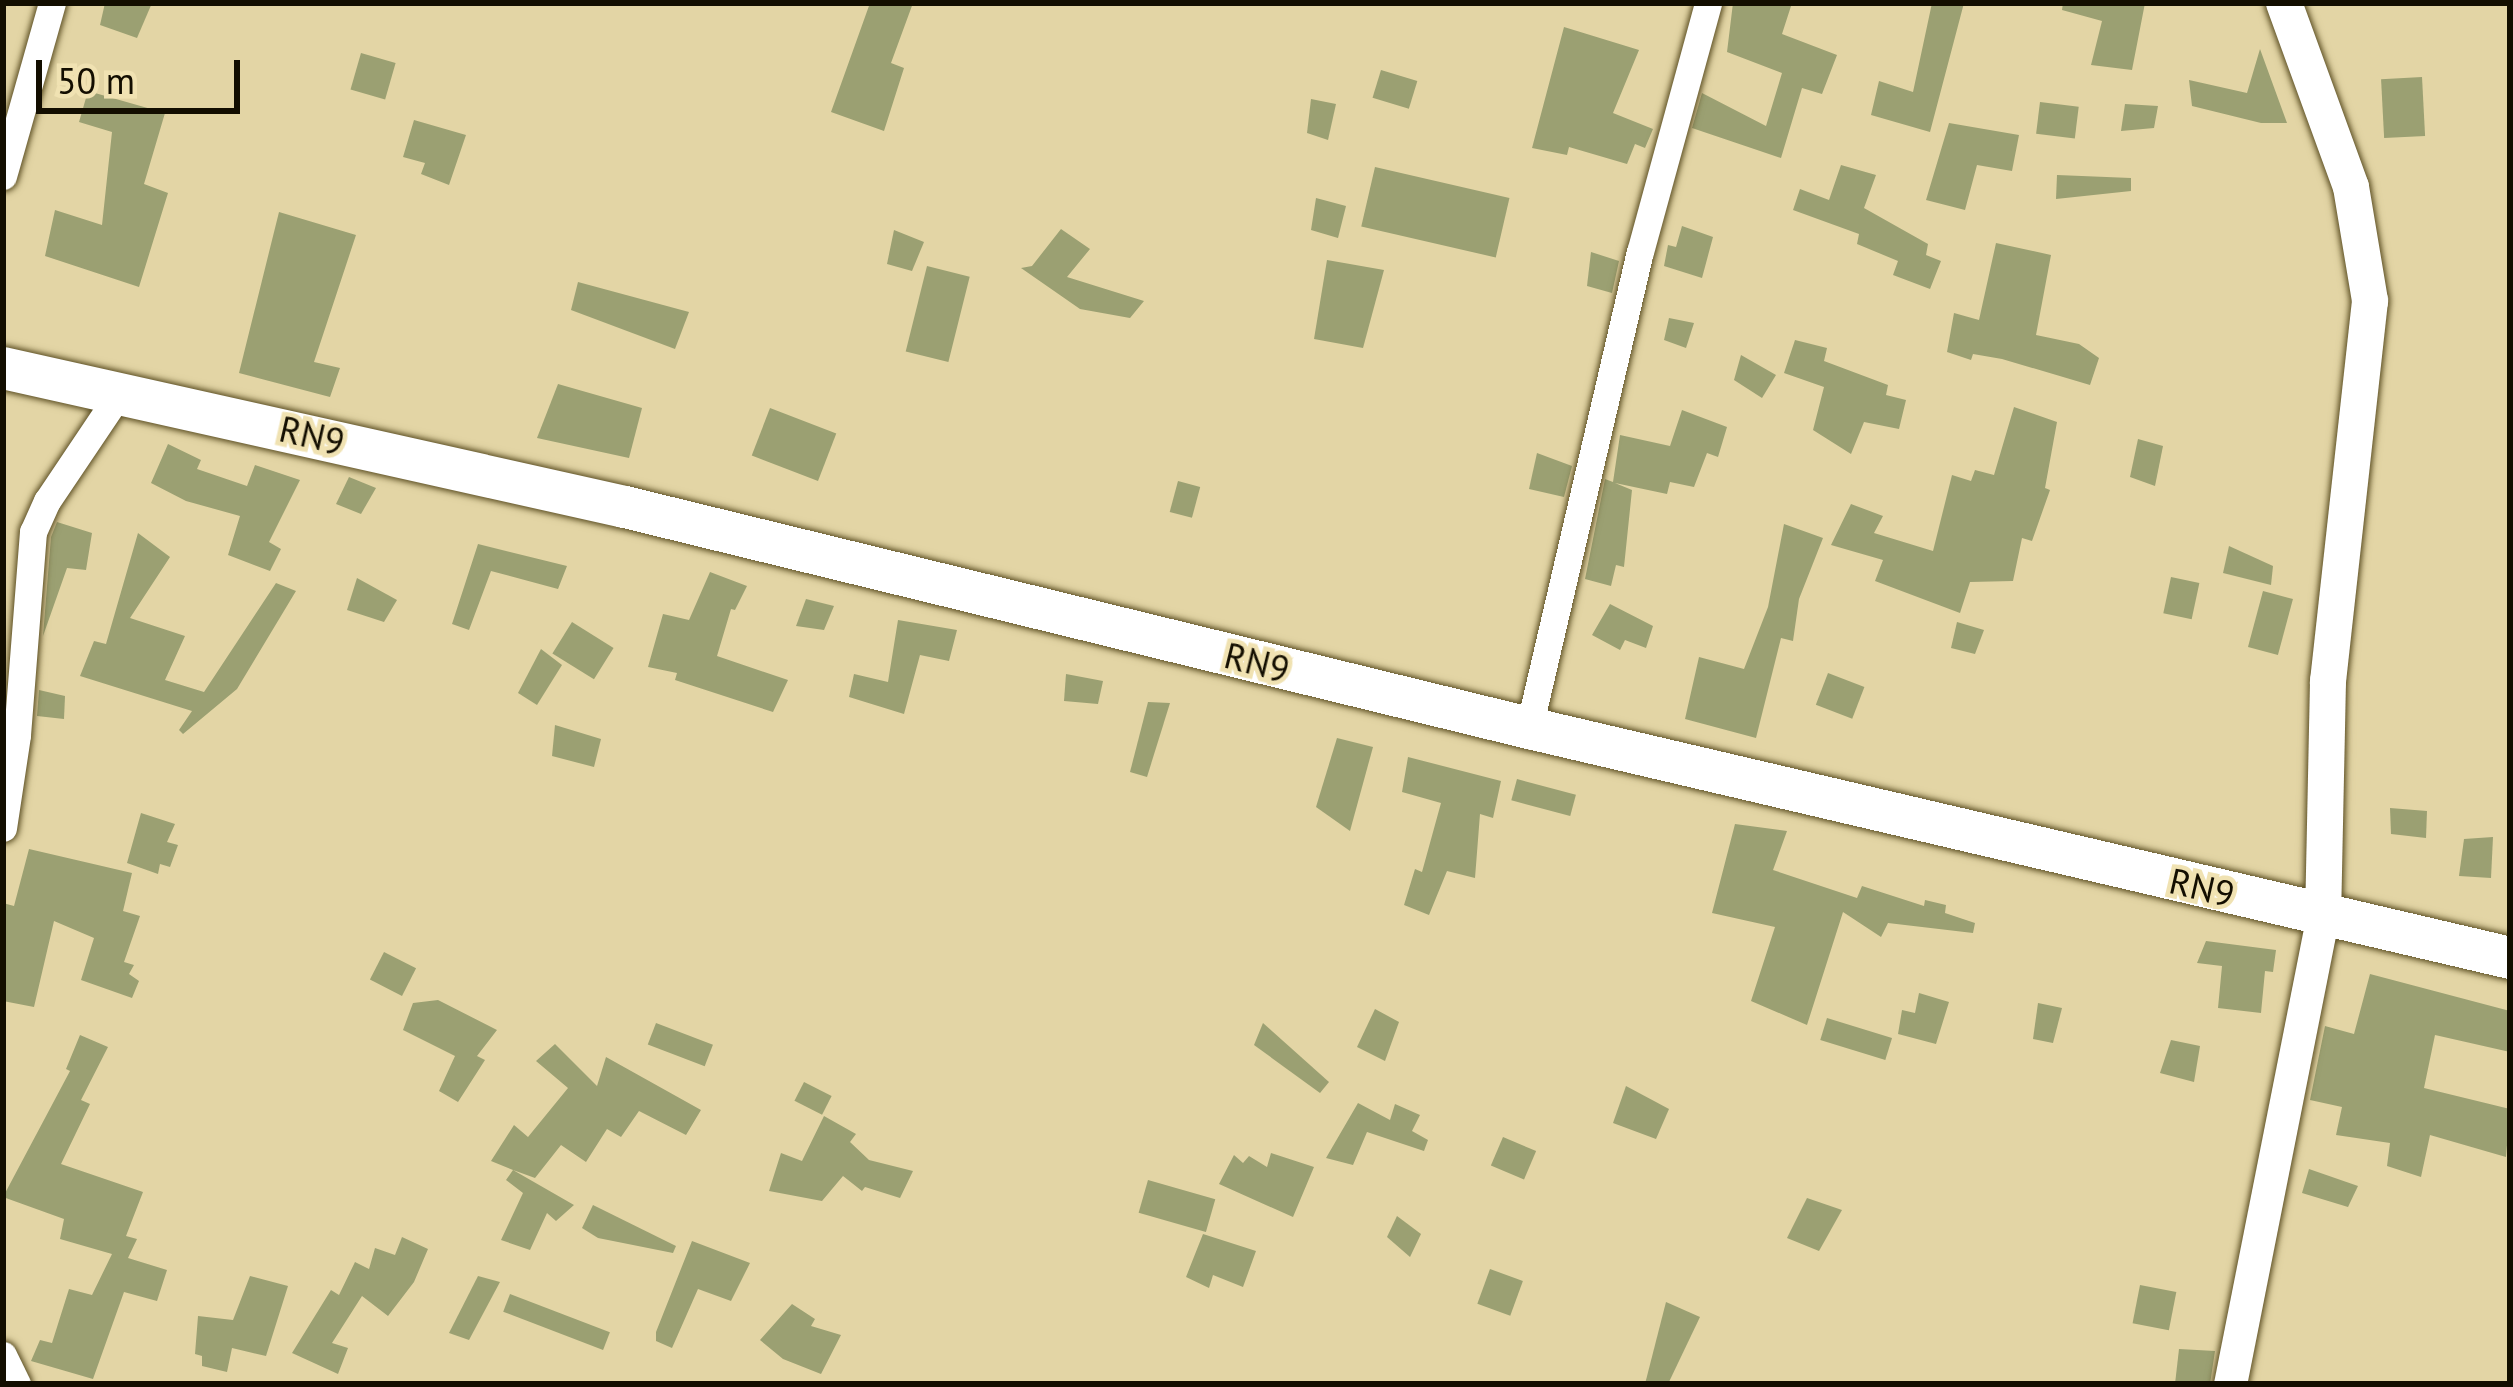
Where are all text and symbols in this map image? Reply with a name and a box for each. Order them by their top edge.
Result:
scale bar [42,36,246,110]
text: 50 m [57,57,135,104]
street label: RN9 [275,407,349,463]
street label: RN9 [1220,633,1294,691]
street label: RN9 [2165,859,2239,915]

